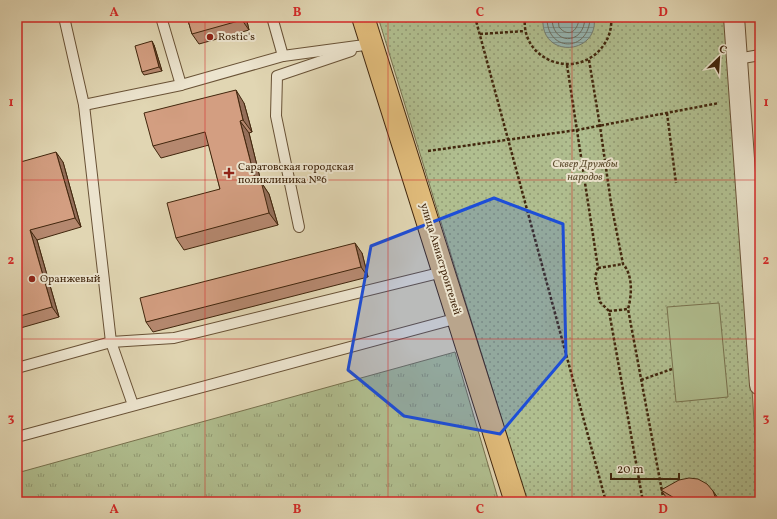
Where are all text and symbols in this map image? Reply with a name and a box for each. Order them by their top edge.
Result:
text: A [109,4,119,22]
text: B [293,4,302,22]
text: C [476,4,484,22]
text: D [658,4,668,22]
place label: Rostic's [218,30,255,45]
marker: Rostic's [205,32,215,42]
north arrow [699,38,739,78]
text: С [716,42,729,59]
text: 1 [8,94,14,112]
text: 1 [763,94,769,112]
park label: Сквер Дружбы народов [552,157,618,185]
place label: Саратовская городская поликлиника №6 [238,160,354,188]
marker: Саратовская городская поликлиника №6 [223,167,235,179]
street label: улица Авиастроителей [416,201,464,317]
text: 2 [8,252,15,270]
text: 2 [763,252,770,270]
place label: Оранжевый [40,272,101,287]
marker: Оранжевый [27,274,37,284]
text: 3 [8,410,15,428]
text: 3 [763,410,770,428]
scale bar [611,455,679,481]
text: 20 m [617,462,644,478]
text: A [109,501,119,519]
text: B [293,501,302,519]
text: C [476,501,484,519]
text: D [658,501,668,519]

